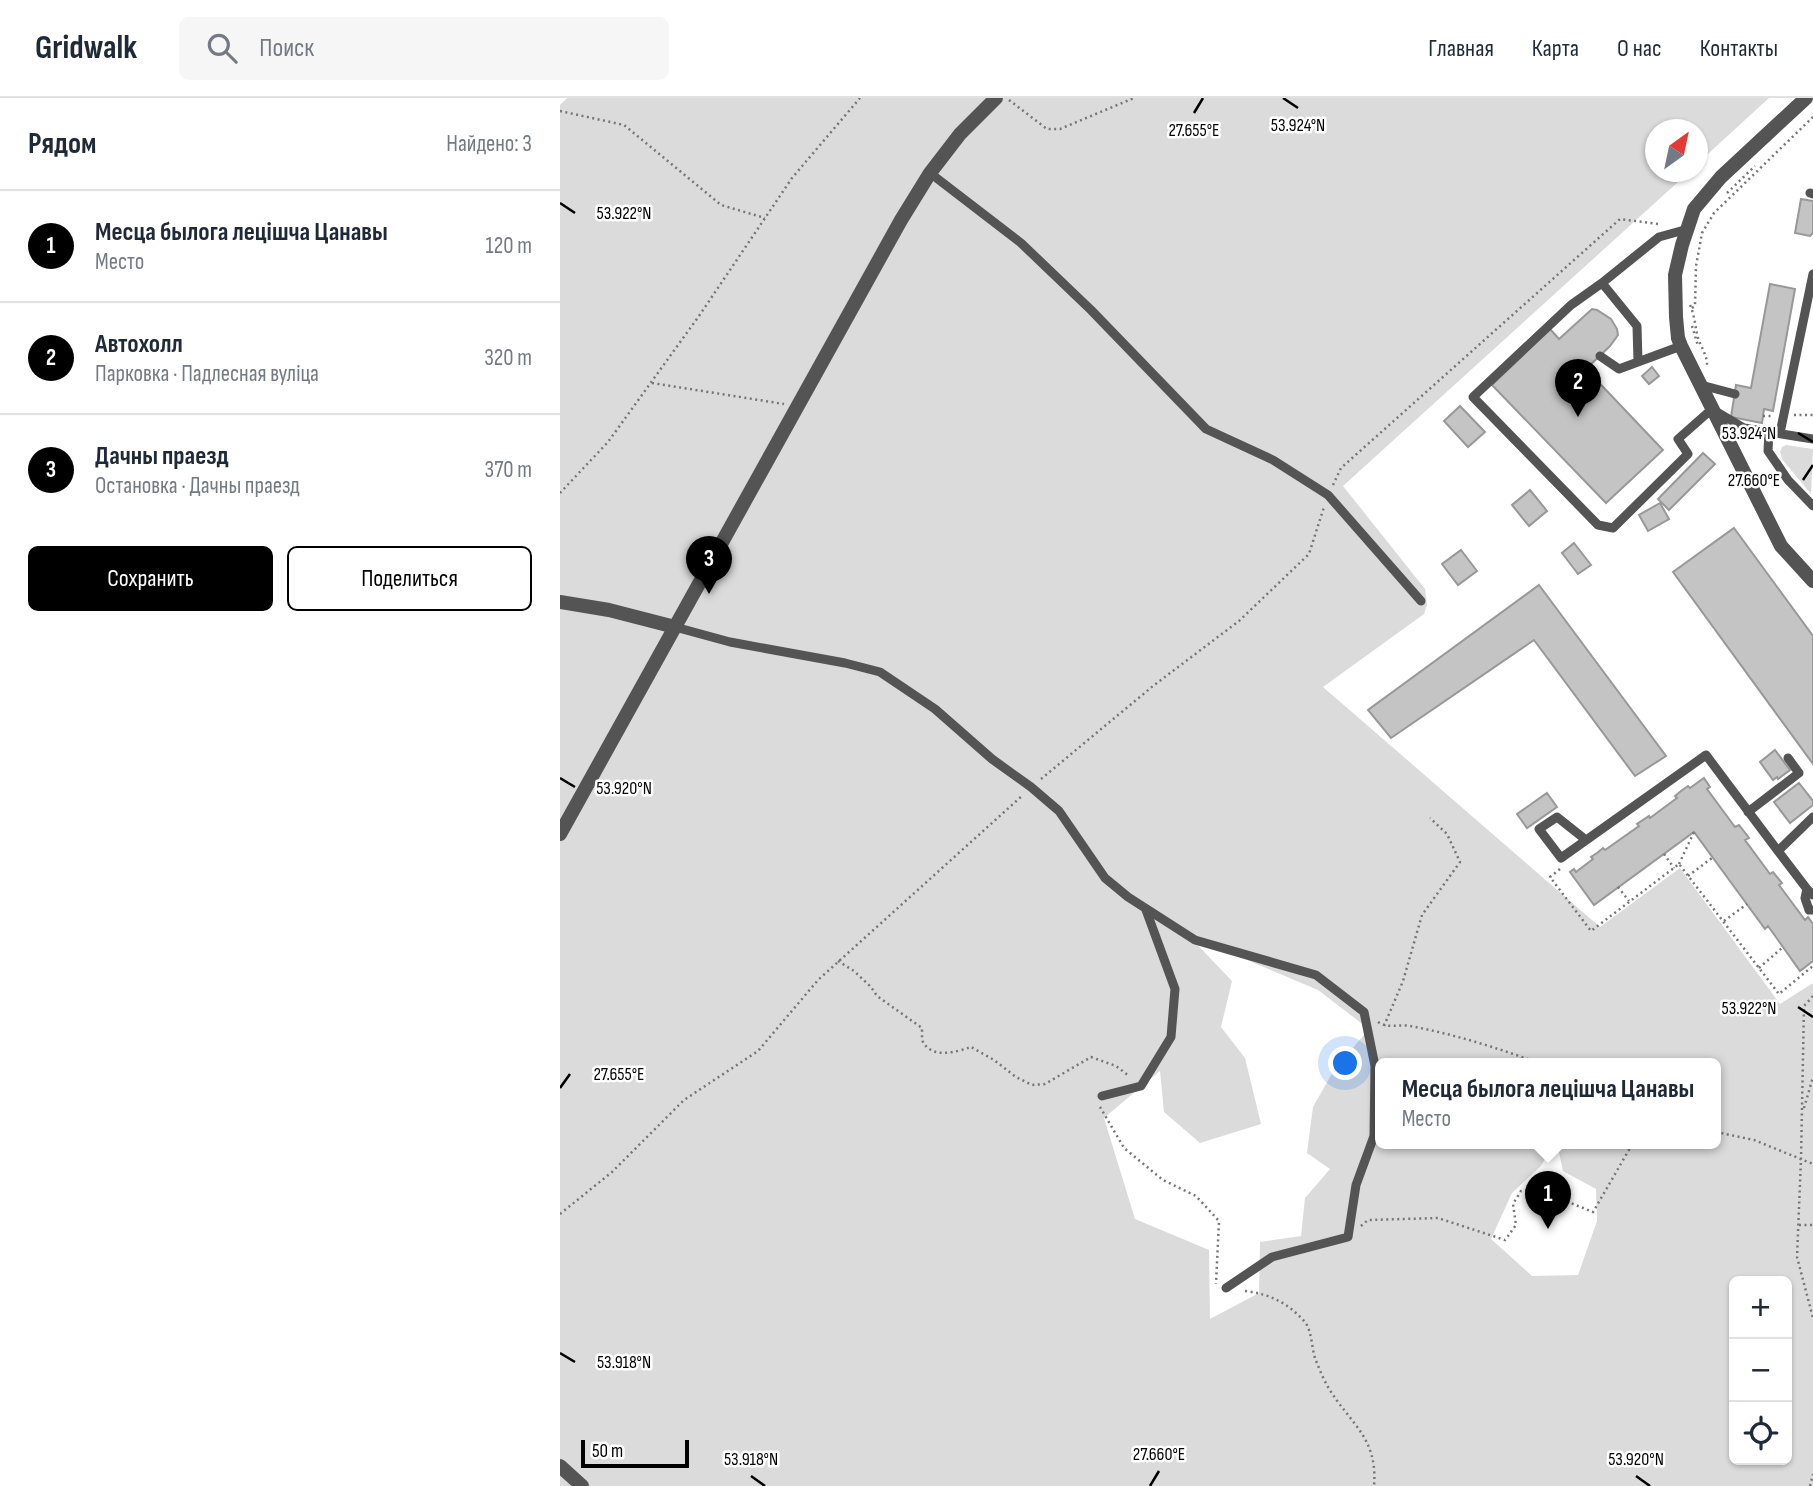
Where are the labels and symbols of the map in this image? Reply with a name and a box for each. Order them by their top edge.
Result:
text: 53.924°N [1271,115,1325,136]
north arrow [1645,119,1708,182]
text: 27.655°E [1168,120,1220,141]
text: 53.922°N [596,203,652,224]
pin: 2 [1555,359,1601,417]
text: 53.924°N [1722,423,1776,444]
text: 27.660°E [1728,470,1780,491]
pin: 3 [686,536,732,594]
text: 53.920°N [596,778,652,799]
text: 53.922°N [1721,998,1777,1019]
your location [1328,1046,1362,1080]
text: 27.655°E [593,1064,645,1085]
pin: 1 [1525,1171,1571,1229]
text: 53.918°N [597,1352,651,1373]
scale bar [581,1437,690,1469]
text: 27.660°E [1133,1444,1185,1465]
text: 53.918°N [724,1449,778,1470]
text: 53.920°N [1608,1449,1664,1470]

